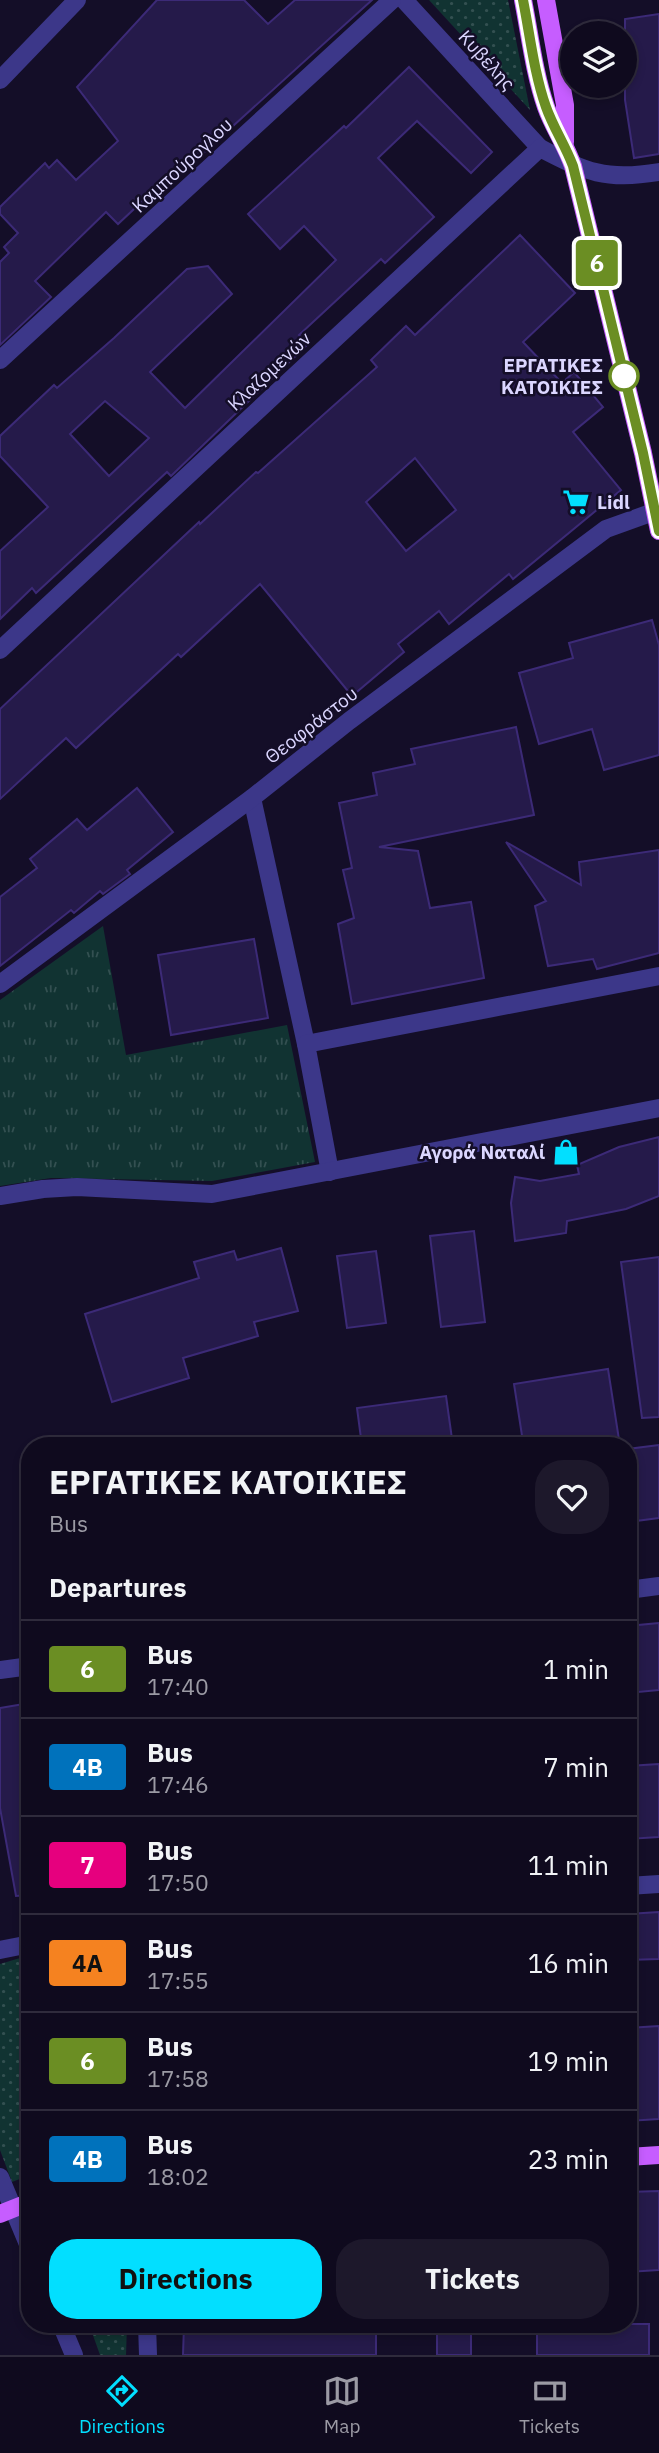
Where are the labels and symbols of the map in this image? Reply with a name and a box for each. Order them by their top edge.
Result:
street label: Κυβέλης [454,25,520,95]
street label: Καμπούρογλου [127,112,237,218]
line badge: 6 [574,240,620,286]
street label: Κλαζομενών [222,326,316,416]
place label: ΕΡΓΑΤΙΚΕΣ ΚΑΤΟΙΚΙΕΣ [501,353,603,399]
marker: ΕΡΓΑΤΙΚΕΣ ΚΑΤΟΙΚΙΕΣ [609,361,639,391]
supermarket icon: Lidl [561,487,591,517]
place label: Lidl [597,490,630,514]
street label: Θεοφράστου [260,681,362,769]
shop icon: Αγορά Ναταλί [551,1137,581,1167]
place label: Αγορά Ναταλί [419,1140,545,1164]

